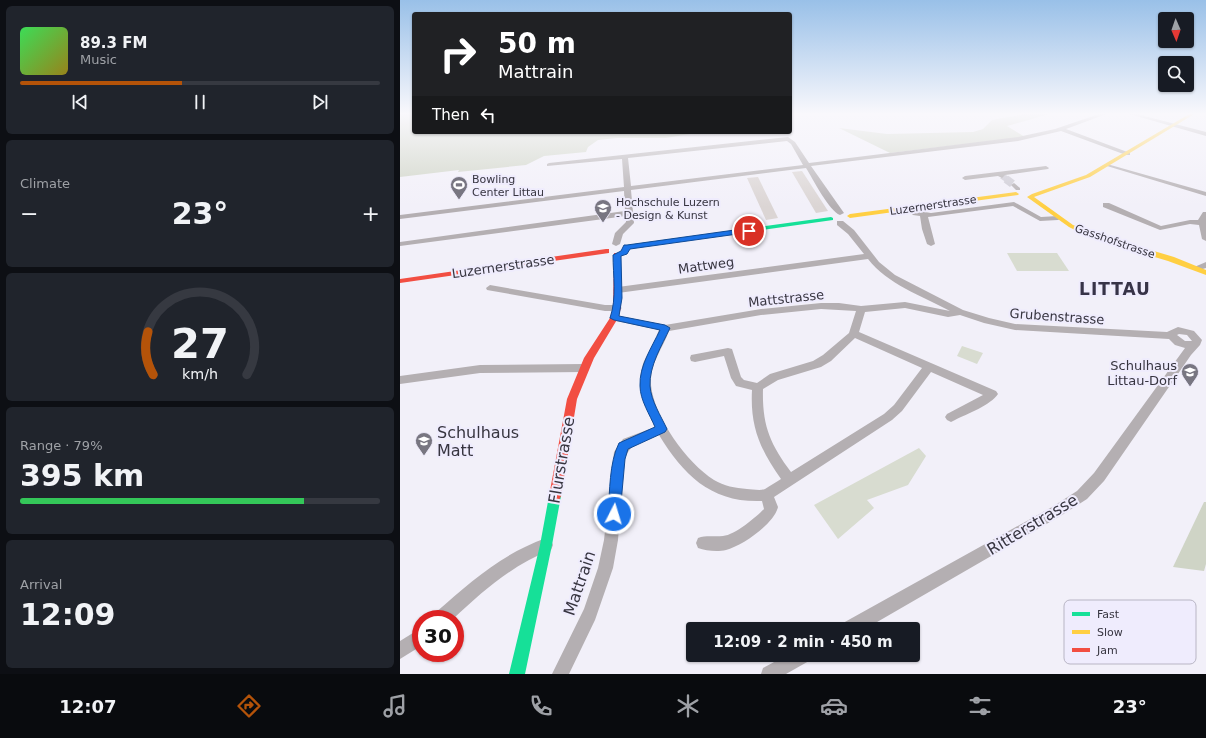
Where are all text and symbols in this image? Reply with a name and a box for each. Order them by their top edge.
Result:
north arrow [1158,12,1194,48]
map controls [1158,12,1194,92]
text: 50 m [498,27,576,60]
icon: right [432,28,484,80]
text: 89.3 FM [80,34,147,52]
text: Music [80,52,117,67]
button: search [1158,56,1194,92]
text: Mattrain [498,61,574,82]
icon: previous [69,91,91,113]
icon: pause [189,91,211,113]
icon: next [309,91,331,113]
icon: left [477,104,499,126]
text: Then [432,106,469,124]
place label: Bowling Center Littau [472,173,544,199]
sports icon: Bowling Center Littau [449,175,469,200]
text: Climate [20,176,70,191]
street label: Luzernerstrasse [889,193,978,218]
text: 23° [172,196,228,231]
place label: Hochschule Luzern - Design & Kunst [616,196,720,222]
school or university icon: Hochschule Luzern - Design & Kunst [593,198,613,223]
text: − [20,201,38,226]
text: + [362,201,380,226]
pin [732,214,766,248]
icon: arrive [738,220,760,242]
street label: Gasshofstrasse [1073,222,1157,261]
street label: Luzernerstrasse [451,252,555,281]
street label: Mattweg [677,254,735,277]
district label: LITTAU [1079,279,1151,299]
street label: Mattstrasse [747,287,825,310]
street label: Grubenstrasse [1009,306,1105,327]
text: 27 [171,319,229,368]
place label: Schulhaus Littau-Dorf [1107,358,1177,388]
school or university icon: Schulhaus Littau-Dorf [1180,362,1200,387]
text: km/h [182,366,218,382]
street label: Flurstrasse [545,415,578,505]
place label: Schulhaus Matt [437,423,519,460]
school or university icon: Schulhaus Matt [414,431,434,456]
text: Range · 79% [20,438,103,453]
text: 395 km [20,458,144,493]
street label: Ritterstrasse [984,490,1081,559]
position arrow [593,493,635,535]
street label: Mattrain [560,548,599,618]
text: Arrival [20,577,62,592]
text: 12:09 [20,597,116,632]
legend [1064,600,1196,664]
text: Fast [1097,608,1120,621]
speed limit sign: 30 [412,610,464,662]
text: Slow [1097,626,1123,639]
text: 12:09 · 2 min · 450 m [713,633,893,651]
text: Jam [1096,644,1118,657]
icon: directions [235,692,263,720]
icon: music [381,692,409,720]
icon: phone [527,692,555,720]
icon: climate [674,692,702,720]
icon: car [820,692,848,720]
icon: filters [966,692,994,720]
text: 12:07 [59,696,116,717]
text: 23° [1113,696,1147,717]

